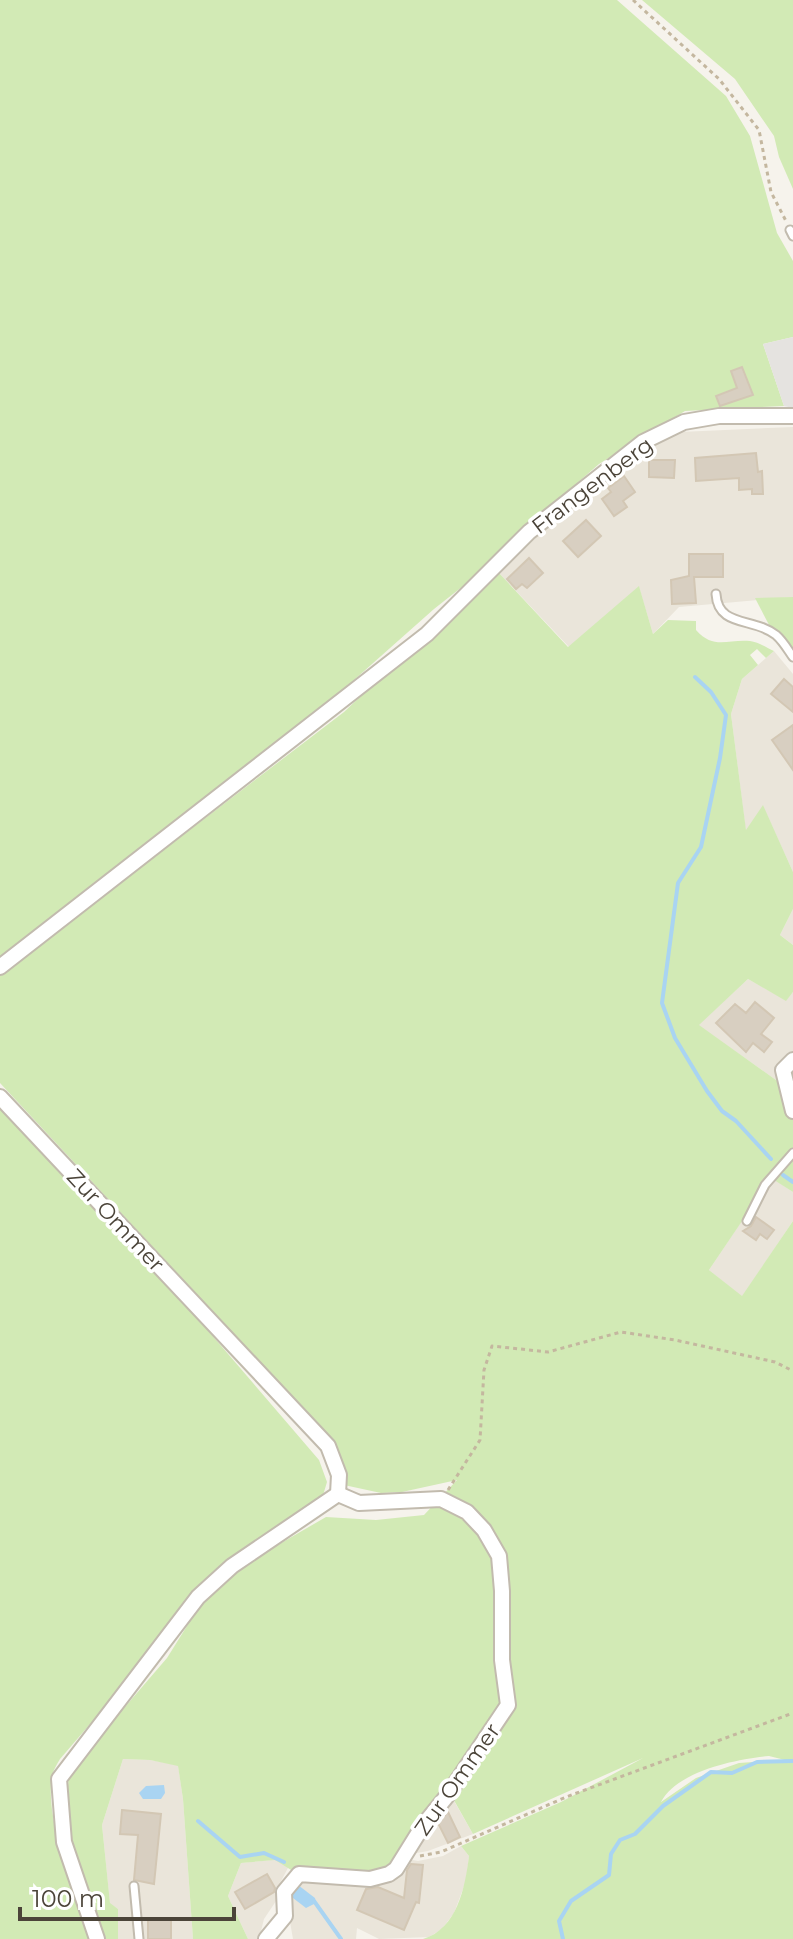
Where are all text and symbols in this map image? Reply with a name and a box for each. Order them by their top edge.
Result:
street label: Frangenberg [526,431,658,540]
street label: Zur Ommer [61,1163,170,1277]
street label: Zur Ommer [409,1718,506,1841]
scale bar [20,1871,234,1921]
text: 100 m [32,1884,104,1913]

